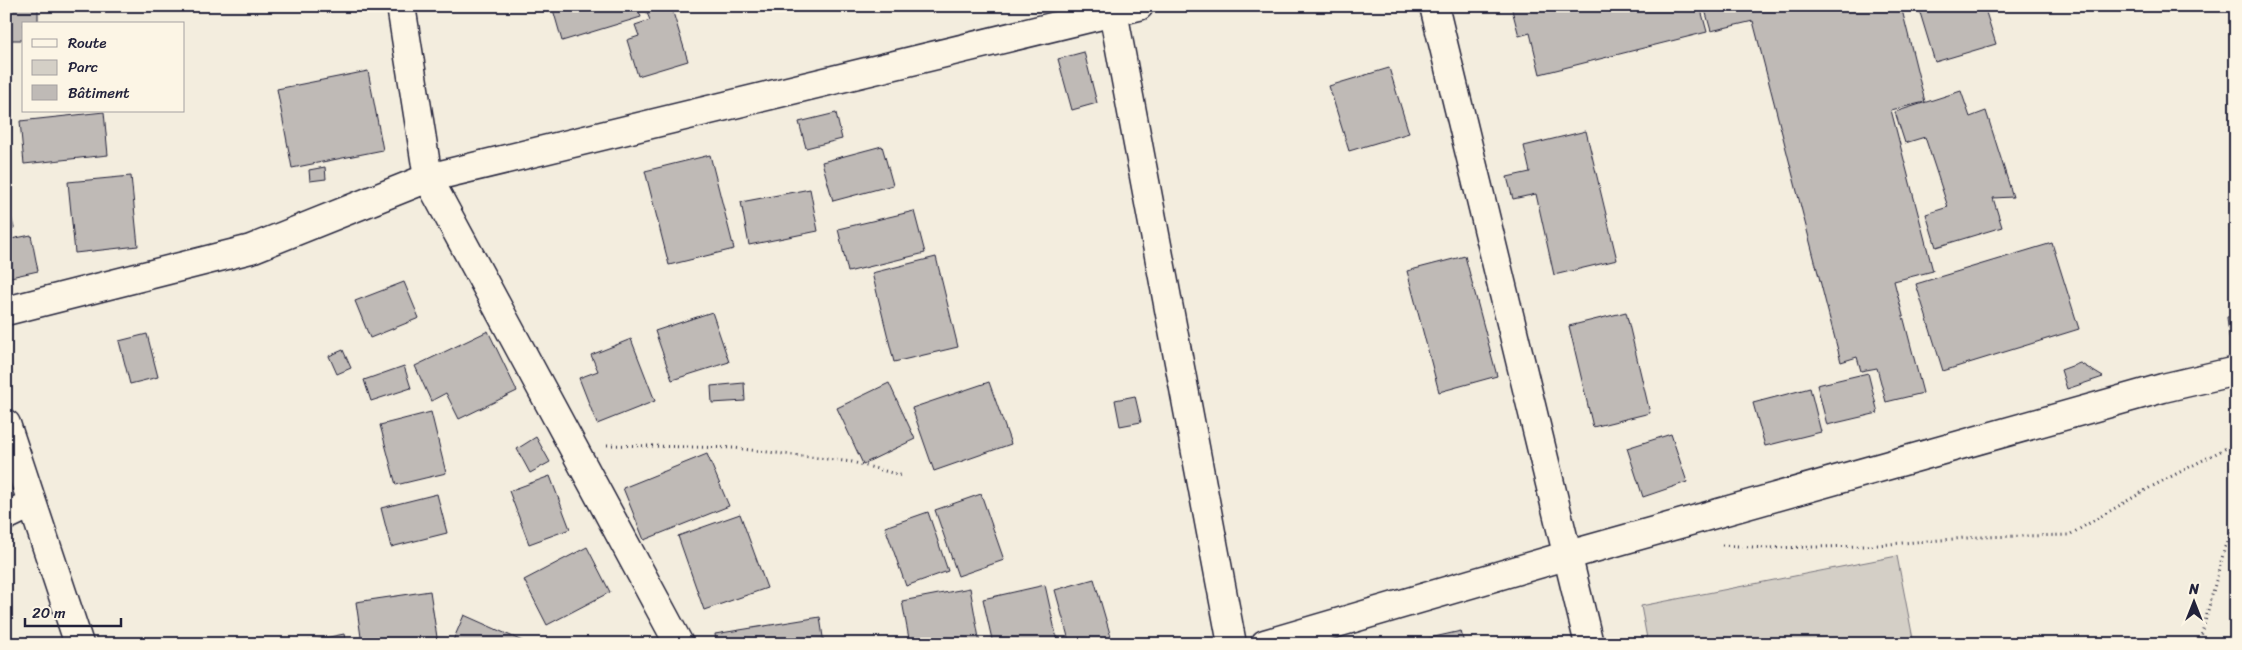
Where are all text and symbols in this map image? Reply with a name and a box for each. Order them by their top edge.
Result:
legend [22,22,185,112]
text: Route [68,30,107,56]
text: Parc [68,54,98,80]
text: Bâtiment [68,80,130,106]
text: N [2188,577,2199,602]
north arrow [2170,578,2220,628]
scale bar [25,595,121,627]
text: 20 m [32,600,66,626]

